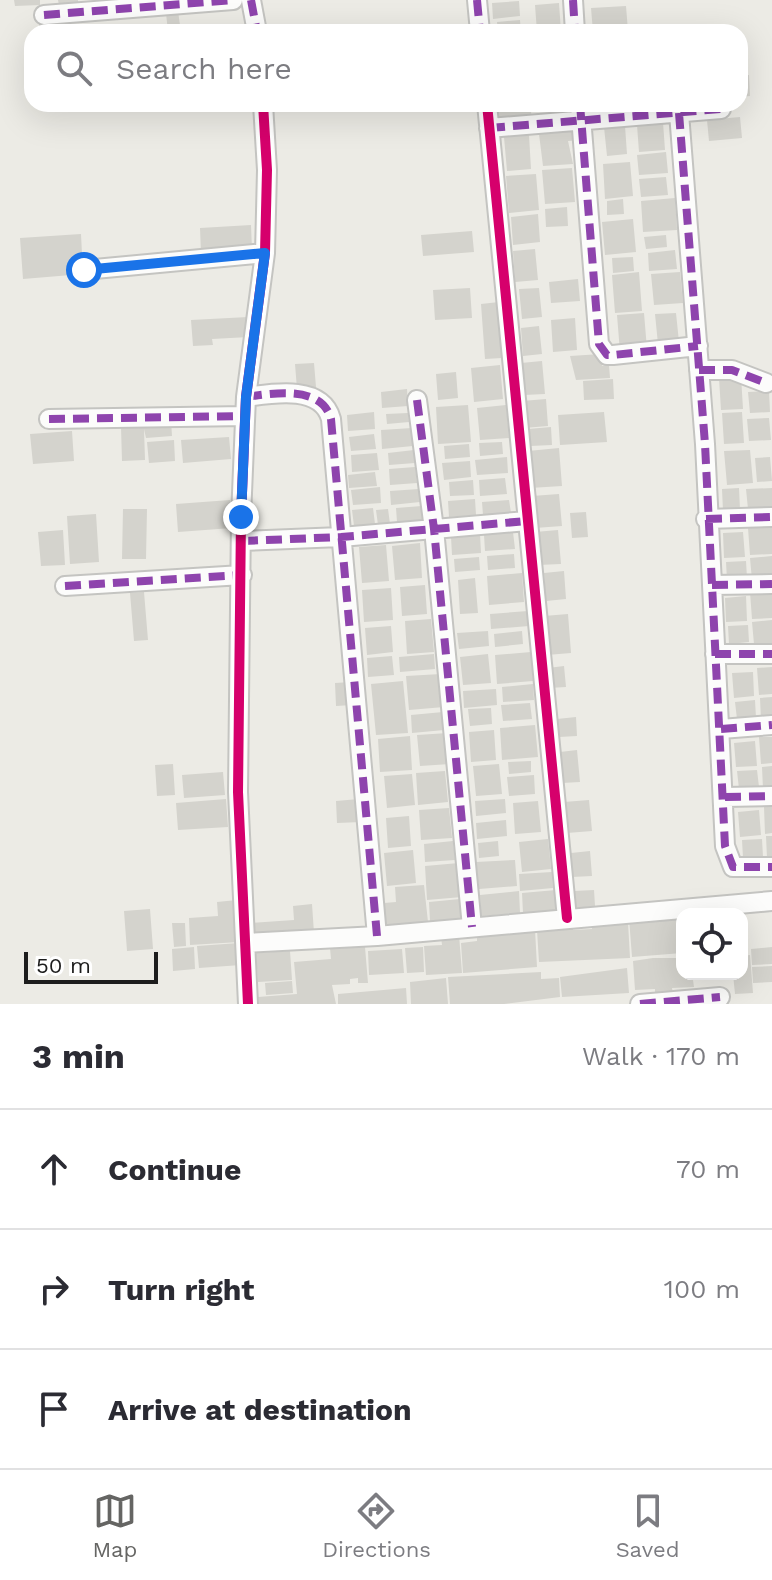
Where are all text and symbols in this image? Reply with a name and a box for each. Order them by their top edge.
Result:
search box [24,24,748,112]
icon: search [52,46,96,90]
text: Search here [116,51,292,86]
route start [66,252,102,288]
route end [223,499,259,535]
map controls [676,908,748,980]
button: locate [676,908,748,980]
scale bar [24,948,158,984]
text: 50 m [36,953,91,978]
text: 3 min [32,1036,125,1076]
text: Walk · 170 m [582,1041,740,1071]
icon: ahead [32,1147,76,1191]
text: Continue [108,1152,241,1187]
text: 70 m [676,1154,740,1184]
icon: right [32,1267,76,1311]
text: Turn right [108,1272,254,1307]
text: 100 m [664,1274,740,1304]
icon: arrive [32,1387,76,1431]
text: Arrive at destination [108,1392,412,1427]
tab: Map [92,1489,137,1562]
tab: Directions [322,1489,431,1562]
tab: Saved [616,1489,680,1562]

